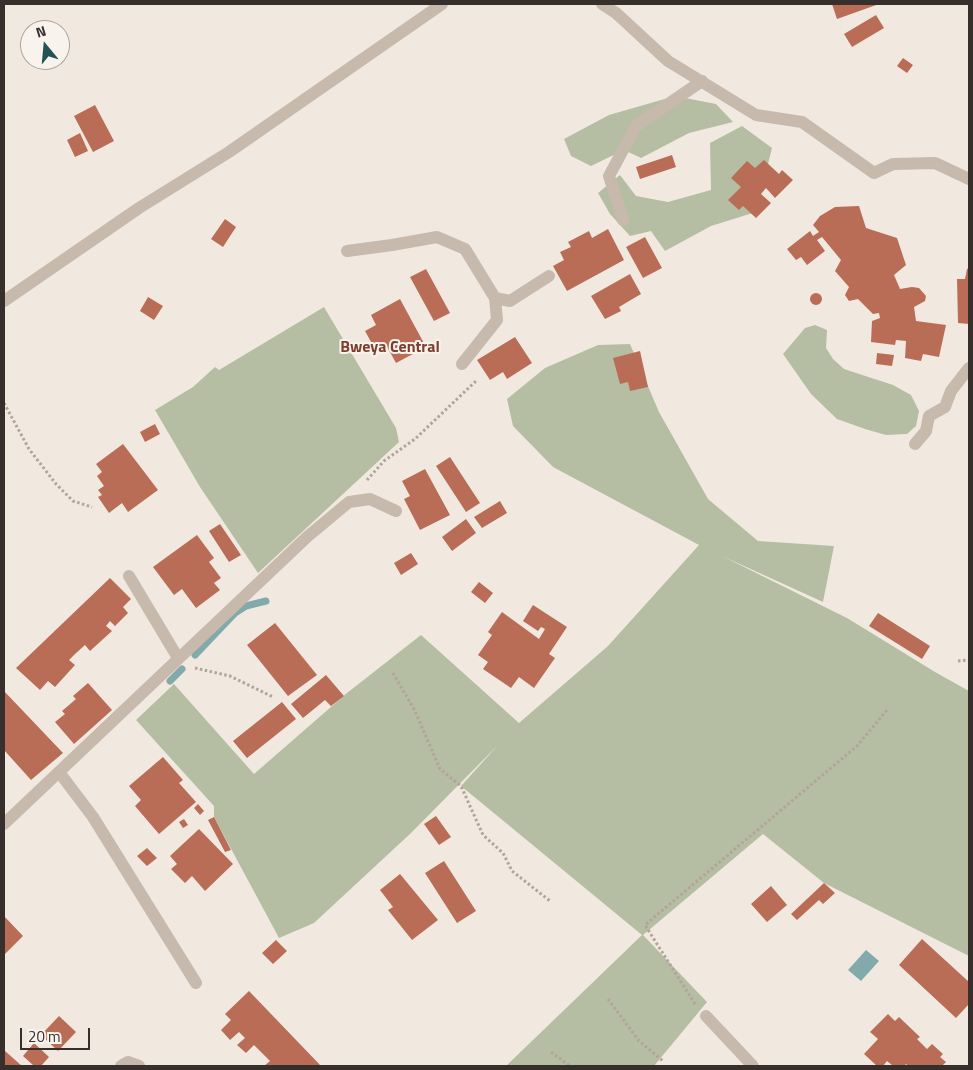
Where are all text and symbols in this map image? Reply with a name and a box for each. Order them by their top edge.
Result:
north arrow [20,20,70,70]
text: N [33,20,48,43]
district label: Bweya Central [340,338,440,358]
scale bar [22,1018,92,1050]
text: 20 m [28,1025,61,1048]

